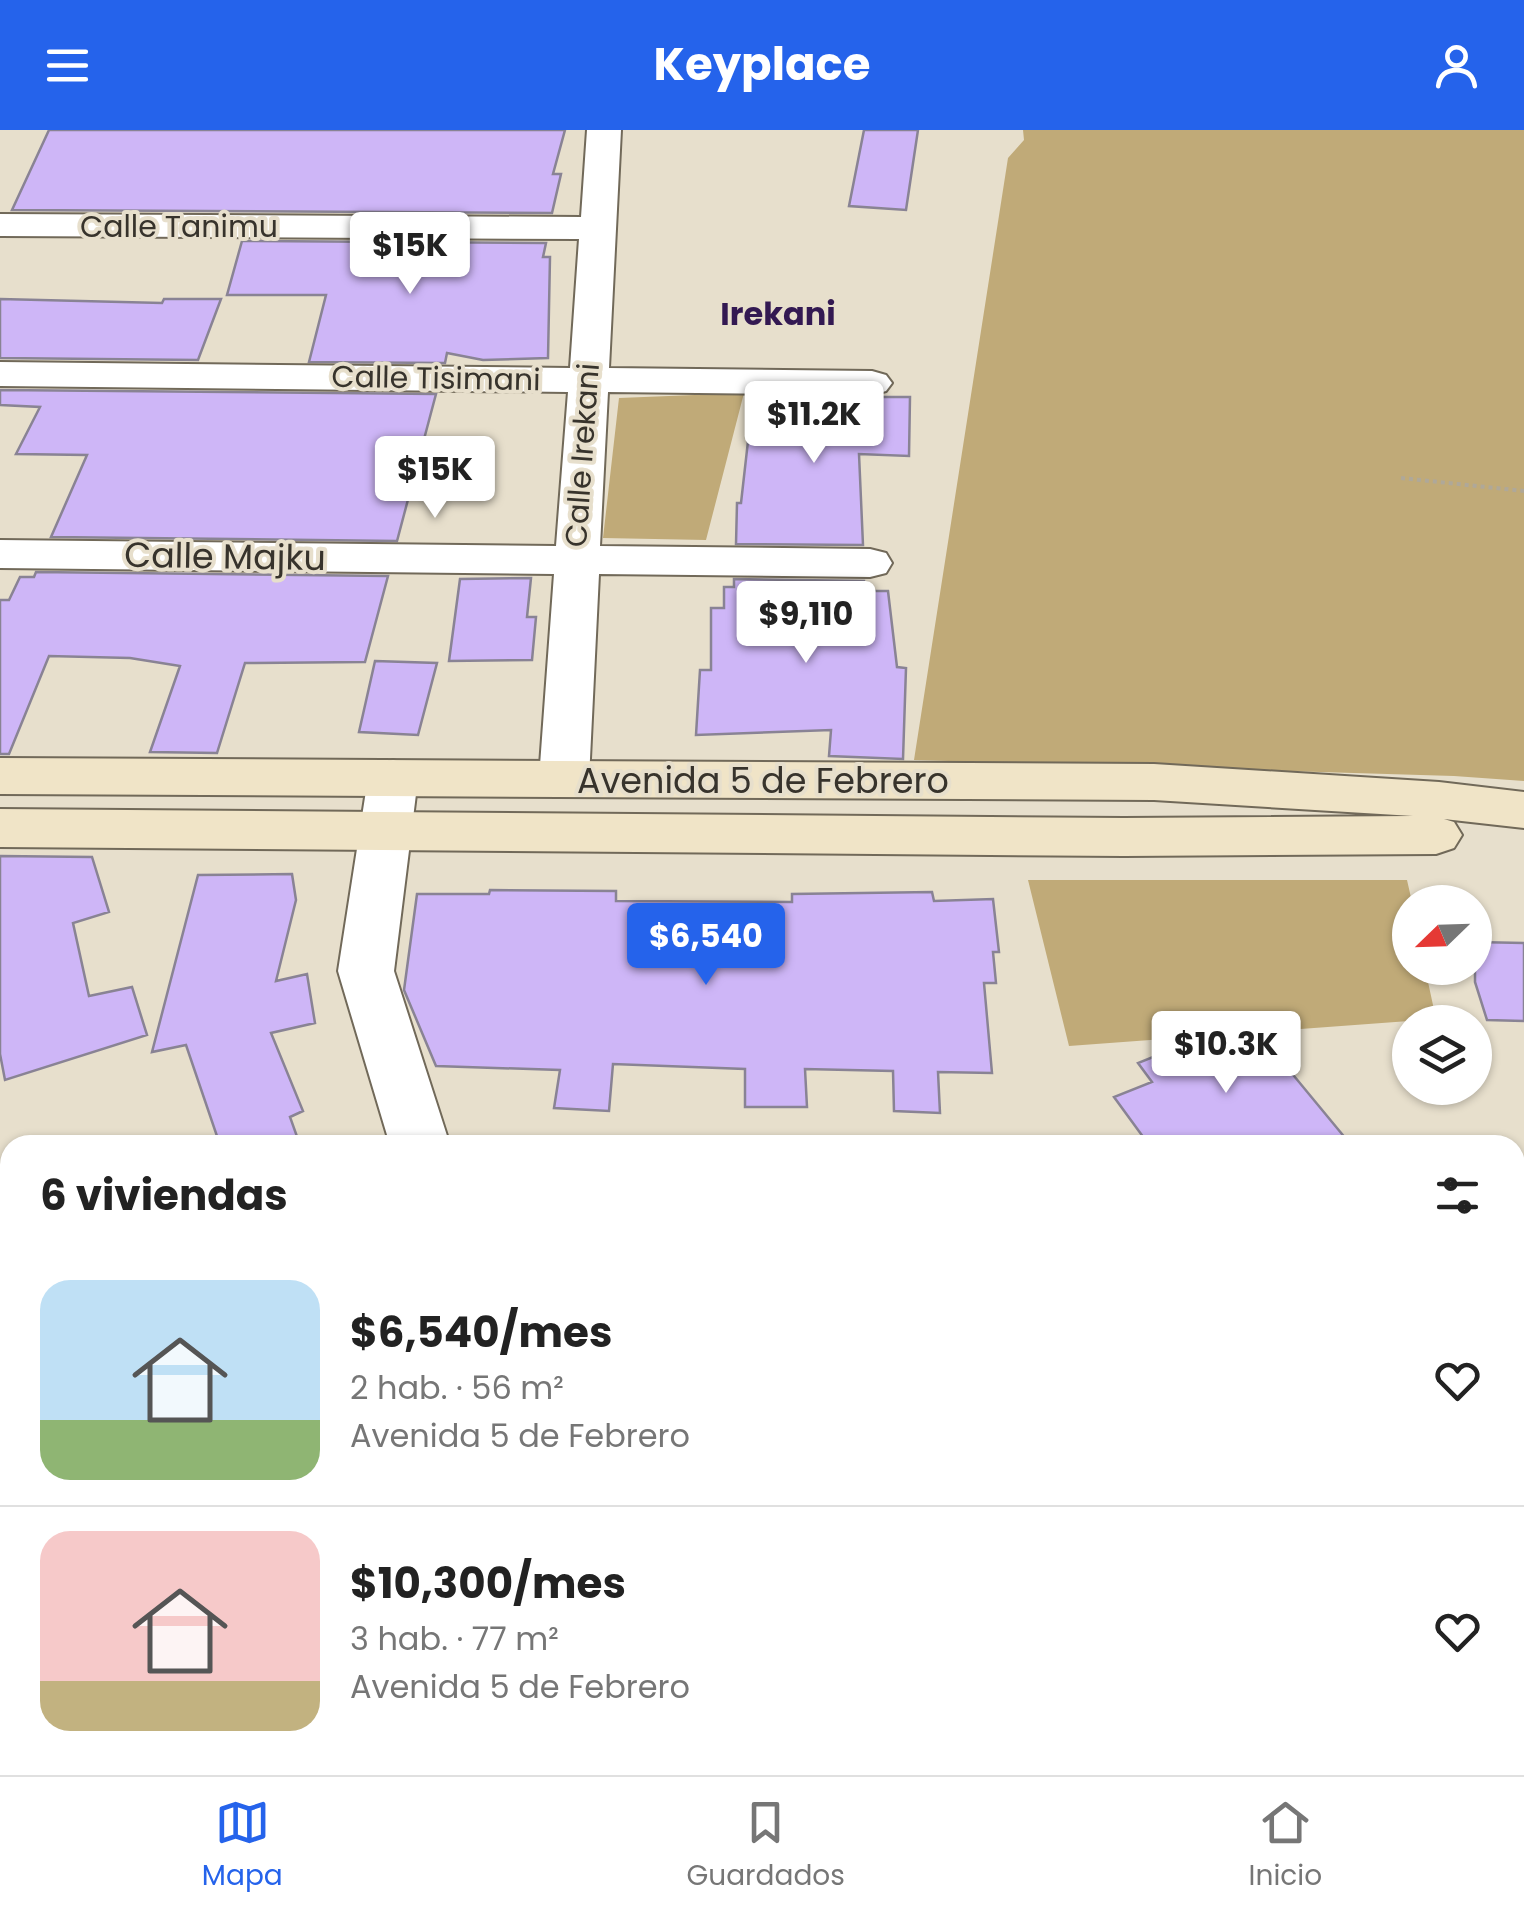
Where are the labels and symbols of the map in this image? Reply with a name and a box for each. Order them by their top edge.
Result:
street label: Calle Tanimu [80,205,278,248]
pin: $15K [351,212,469,297]
district label: Irekani [720,291,836,336]
street label: Calle Tisimani [331,355,541,401]
street label: Calle Irekani [554,362,610,548]
pin: $11.2K [733,381,895,466]
pin: $15K [376,436,494,521]
street label: Calle Majku [124,530,326,582]
pin: $9,110 [725,581,887,666]
street label: Avenida 5 de Febrero [577,756,949,805]
north arrow [1392,885,1492,985]
pin: $6,540 [625,903,787,988]
pin: $10.3K [1145,1011,1307,1096]

